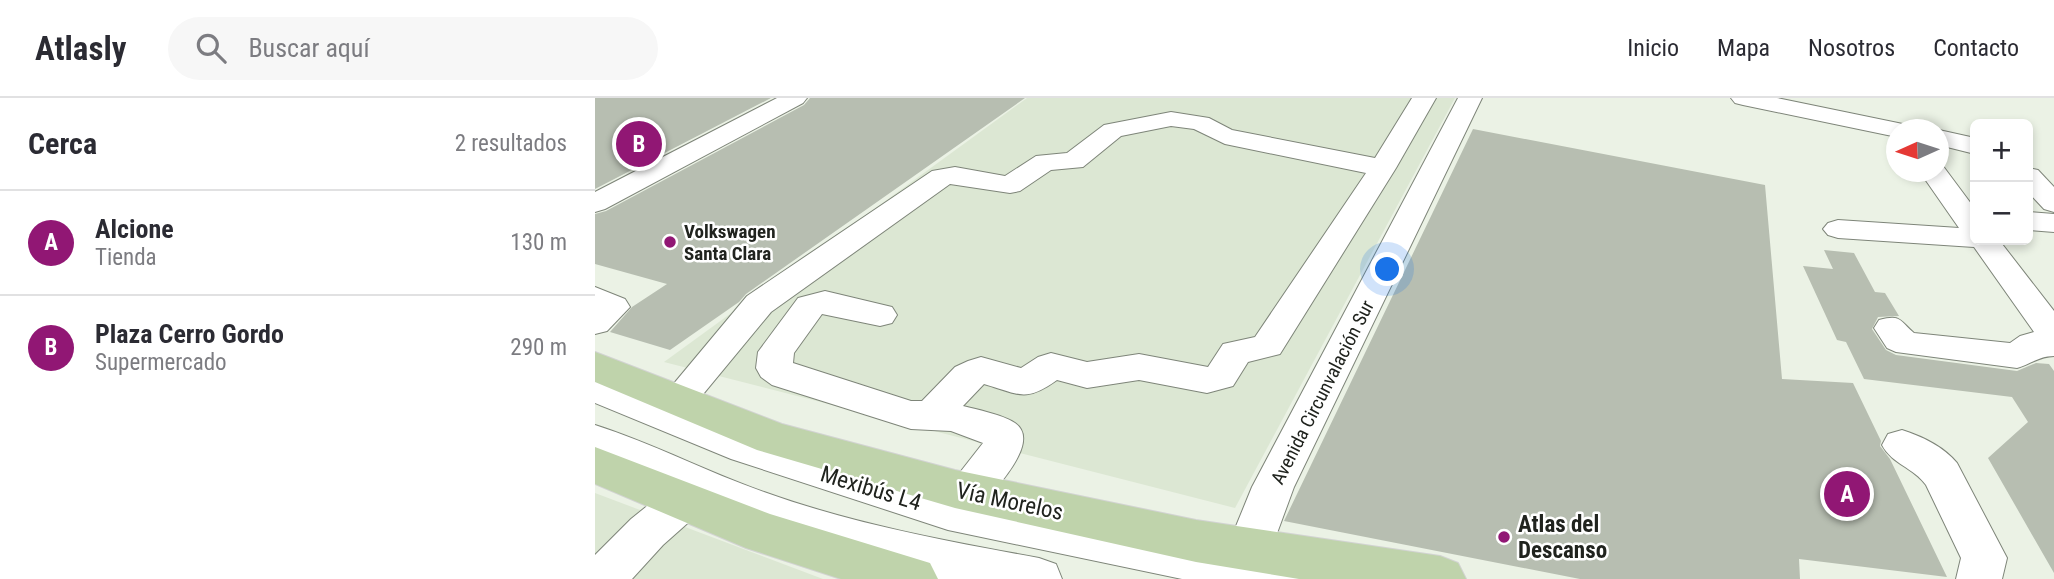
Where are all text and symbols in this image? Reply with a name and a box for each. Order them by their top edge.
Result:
search box [168,17,658,80]
text: Atlasly [35,29,126,68]
icon: search [192,29,230,67]
text: Buscar aquí [248,33,370,63]
text: Inicio [1627,34,1679,62]
text: Mapa [1717,34,1770,62]
text: Nosotros [1808,34,1895,62]
text: Contacto [1933,34,2019,62]
pin: B [616,118,662,170]
north arrow [1886,119,1949,182]
map controls [1970,119,2033,245]
button: + [1970,119,2033,182]
text: Cerca [28,126,97,161]
text: 2 resultados [455,130,567,157]
button: − [1970,182,2033,245]
text: Alcione [95,214,174,244]
place label: Volkswagen Santa Clara [684,220,776,265]
text: A [44,229,58,256]
text: 130 m [510,229,567,256]
marker: Volkswagen Santa Clara [662,234,678,250]
text: Tienda [95,244,157,271]
your location [1370,252,1404,286]
street label: Avenida Circunvalación Sur [1266,296,1379,488]
text: Plaza Cerro Gordo [95,319,284,349]
text: B [45,334,57,361]
text: 290 m [510,334,567,361]
text: Supermercado [95,349,227,376]
street label: Mexibús L4 [817,460,925,517]
pin: A [1824,468,1870,520]
street label: Vía Morelos [954,477,1066,526]
place label: Atlas del Descanso [1518,511,1607,564]
marker: Atlas del Descanso [1496,529,1512,545]

